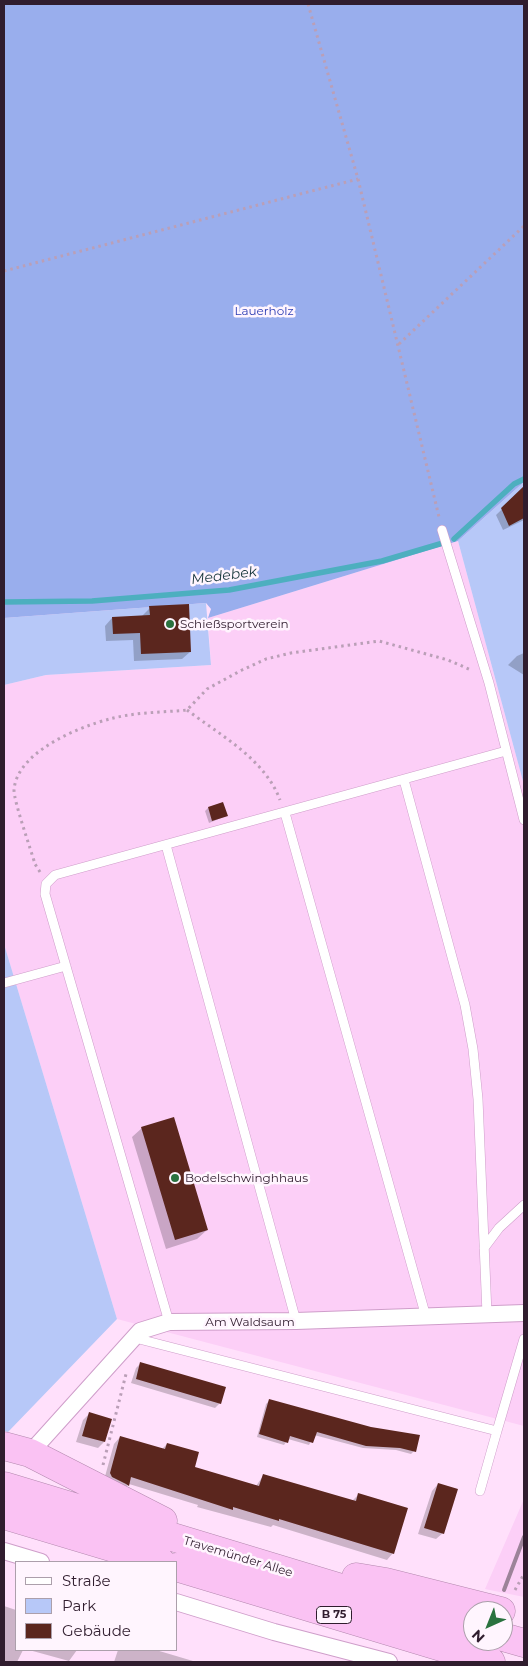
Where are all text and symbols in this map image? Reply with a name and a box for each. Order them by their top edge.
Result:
park label: Lauerholz [234,304,294,318]
water label: Medebek [190,564,258,588]
place label: Schießsportverein [180,617,289,631]
marker: Schießsportverein [164,618,176,630]
place label: Bodelschwinghhaus [185,1171,308,1185]
marker: Bodelschwinghhaus [169,1172,181,1184]
street label: Am Waldsaum [205,1315,295,1329]
street label: Travemünder Allee [182,1534,294,1580]
legend [15,1561,178,1651]
text: Straße [62,1571,111,1590]
text: Park [62,1596,96,1615]
north arrow [463,1601,513,1651]
road number: B 75 [316,1606,352,1624]
text: Gebäude [62,1621,131,1640]
text: N [468,1626,489,1646]

